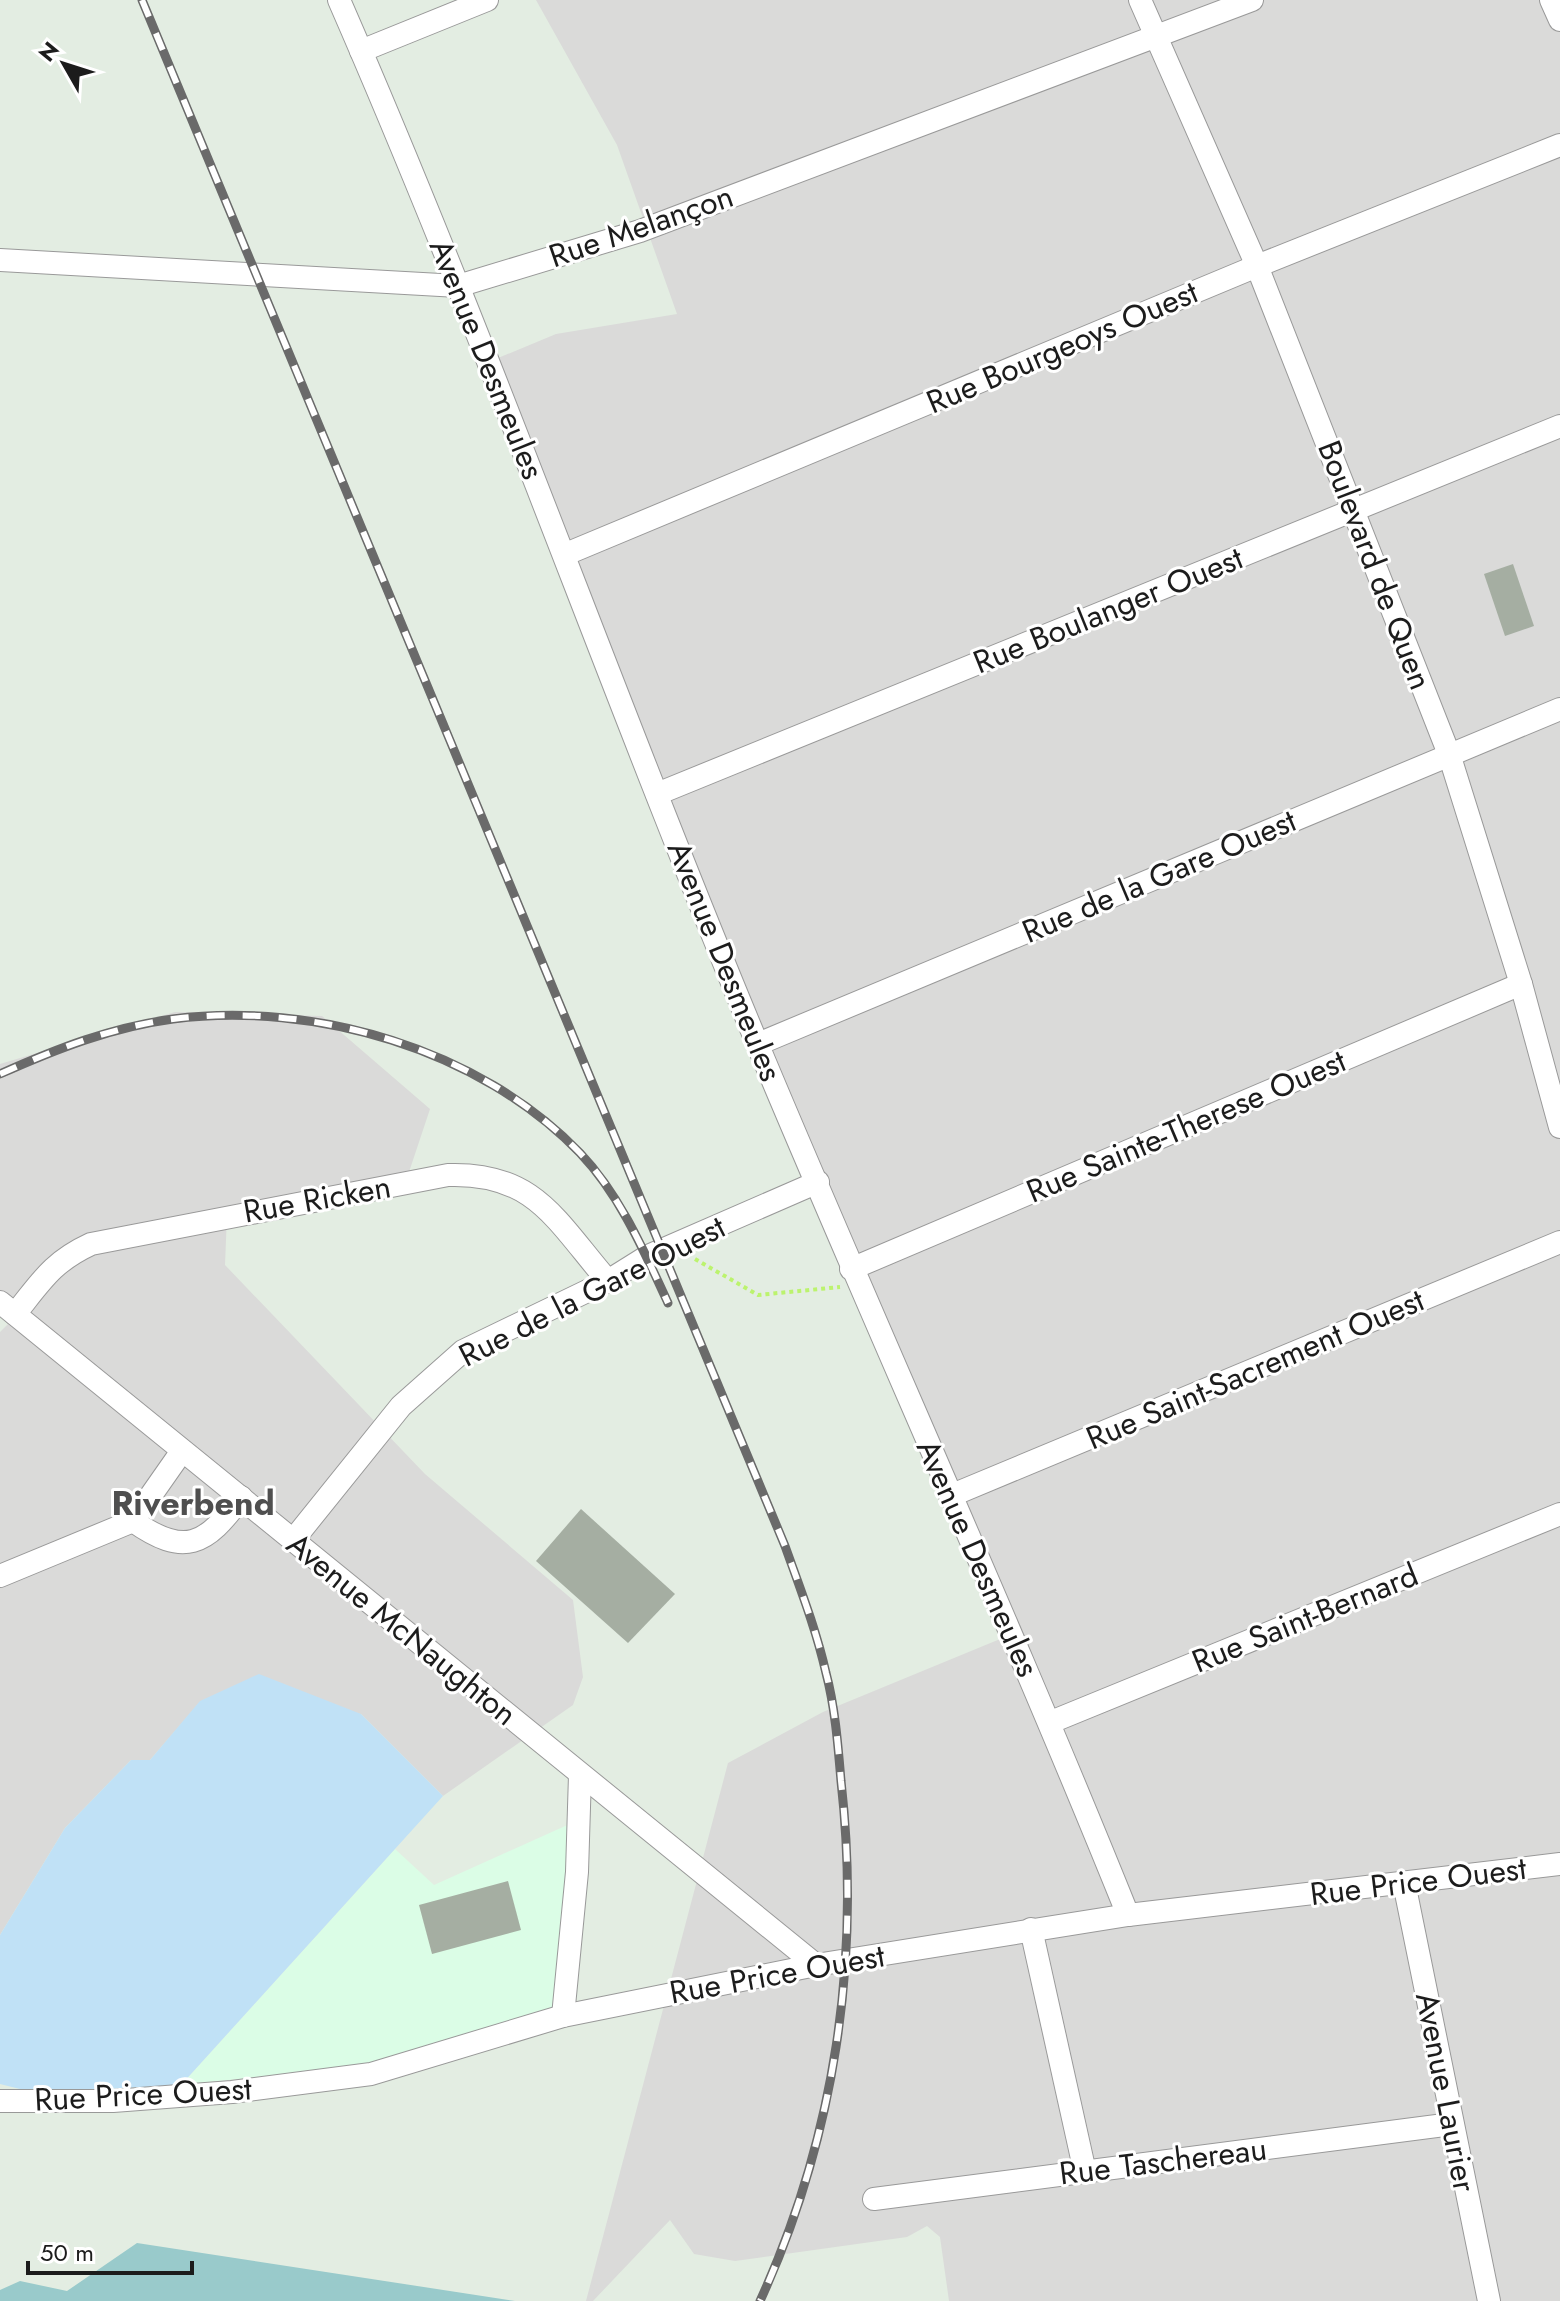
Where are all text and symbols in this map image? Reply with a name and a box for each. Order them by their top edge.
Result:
north arrow [24,24,104,104]
text: N [31,35,66,68]
street label: Rue Melançon [543,173,739,279]
street label: Avenue Desmeules [418,232,556,486]
street label: Rue Bourgeoys Ouest [919,269,1205,425]
street label: Boulevard de Quen [1306,434,1444,696]
street label: Rue Boulanger Ouest [966,535,1250,685]
street label: Rue de la Gare Ouest [1015,797,1303,954]
street label: Avenue Desmeules [656,834,794,1088]
street label: Rue Sainte-Therese Ouest [1019,1038,1353,1214]
street label: Rue Ricken [240,1163,394,1235]
street label: Rue de la Gare Ouest [451,1204,733,1378]
street label: Rue Saint-Sacrement Ouest [1079,1277,1431,1461]
street label: Avenue Desmeules [905,1432,1051,1684]
district label: Riverbend [111,1479,275,1528]
street label: Avenue McNaughton [277,1522,527,1736]
street label: Rue Saint-Bernard [1185,1552,1425,1684]
street label: Rue Price Ouest [1307,1845,1529,1917]
street label: Rue Price Ouest [666,1932,888,2016]
street label: Avenue Laurier [1404,1988,1488,2196]
street label: Rue Price Ouest [33,2065,253,2123]
street label: Rue Taschereau [1057,2125,1269,2197]
scale bar [28,2225,192,2275]
text: 50 m [40,2235,94,2270]

